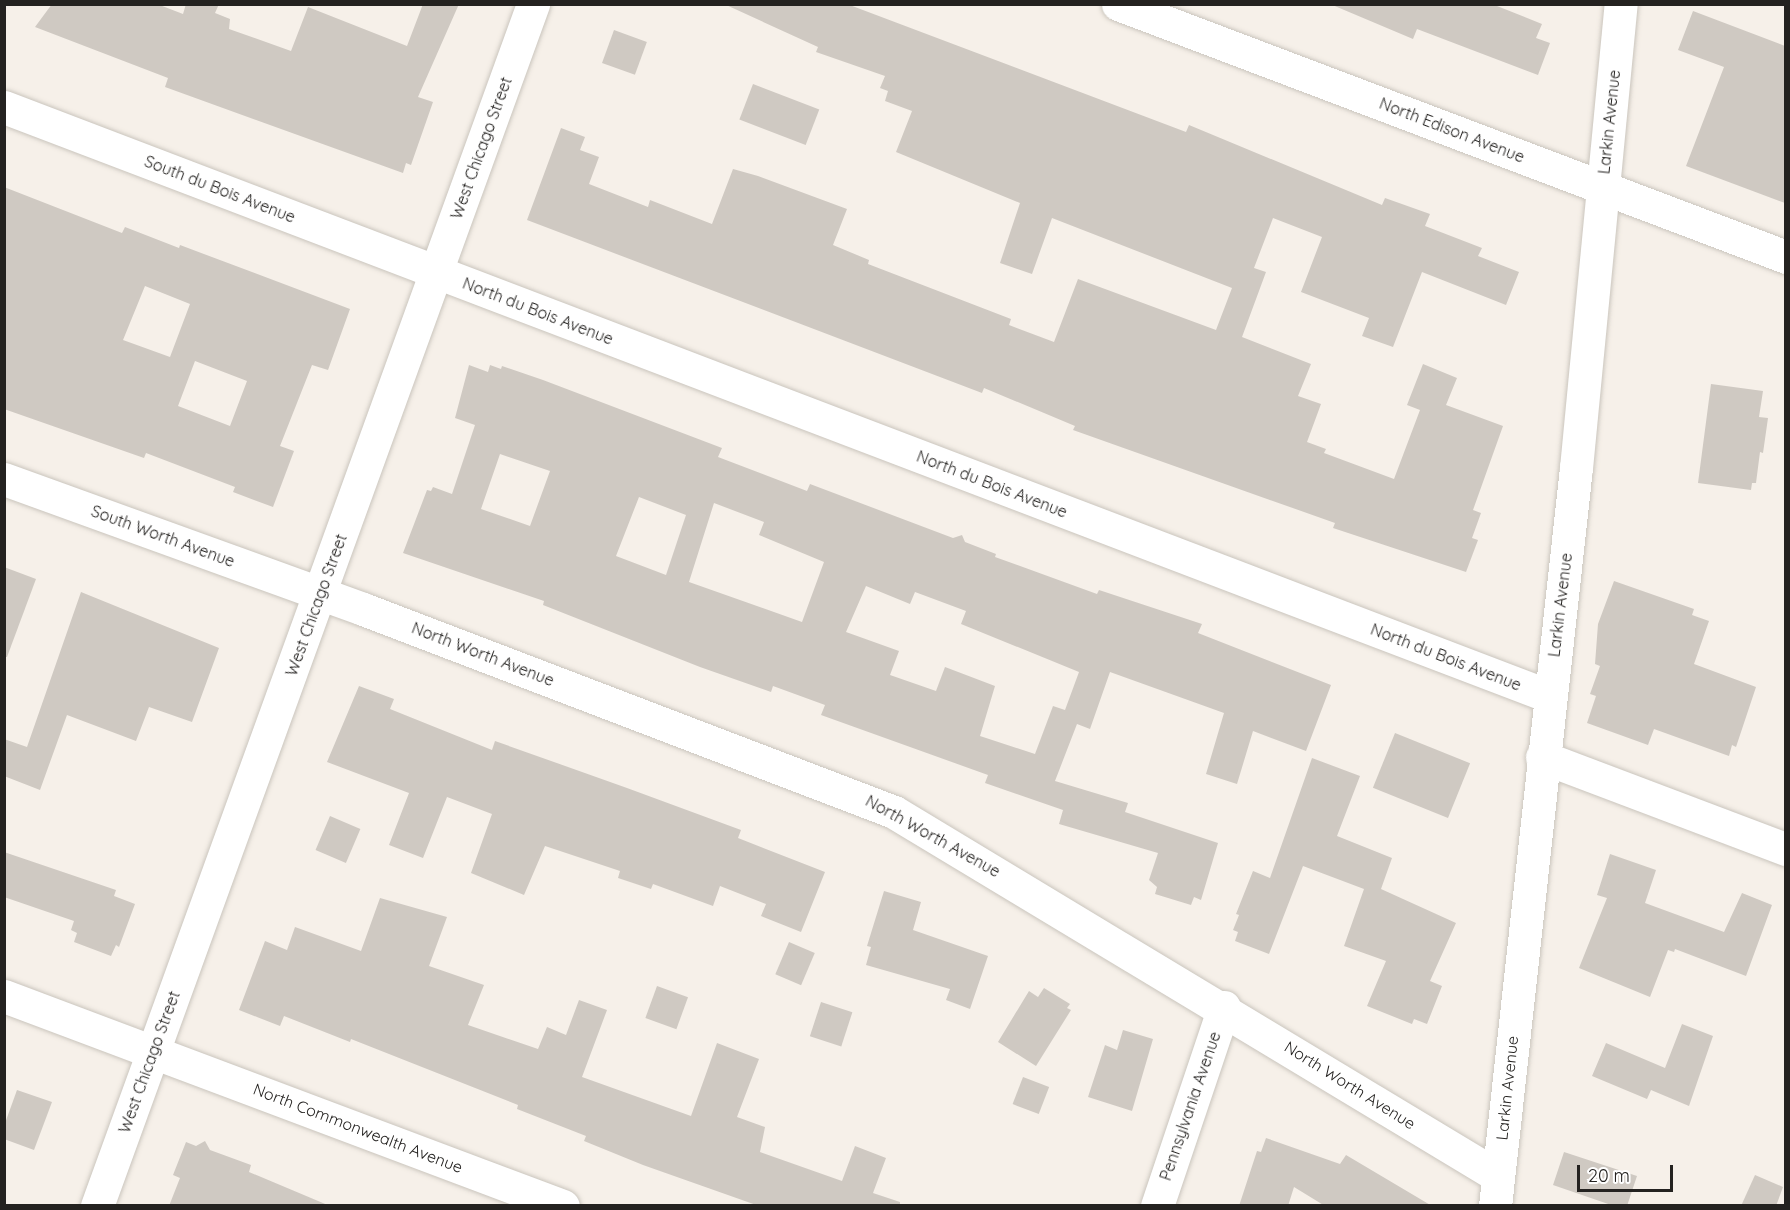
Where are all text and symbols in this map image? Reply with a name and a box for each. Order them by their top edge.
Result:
street label: Larkin Avenue [1594,69,1624,175]
street label: West Chicago Street [446,74,516,222]
street label: North Edison Avenue [1377,93,1527,167]
street label: South du Bois Avenue [142,151,298,227]
street label: North du Bois Avenue [460,273,616,349]
street label: North du Bois Avenue [914,446,1070,522]
street label: South Worth Avenue [89,501,237,571]
street label: West Chicago Street [281,531,351,679]
street label: Larkin Avenue [1544,552,1576,658]
street label: North Worth Avenue [409,618,557,690]
street label: North du Bois Avenue [1368,619,1524,695]
street label: North Worth Avenue [862,791,1004,881]
street label: West Chicago Street [114,988,184,1136]
street label: Pennsylvania Avenue [1155,1029,1225,1183]
street label: Larkin Avenue [1492,1035,1522,1141]
street label: North Worth Avenue [1281,1037,1419,1133]
street label: North Commonwealth Avenue [251,1079,465,1177]
scale bar [1580,1153,1676,1191]
text: 20 m [1588,1164,1630,1187]

